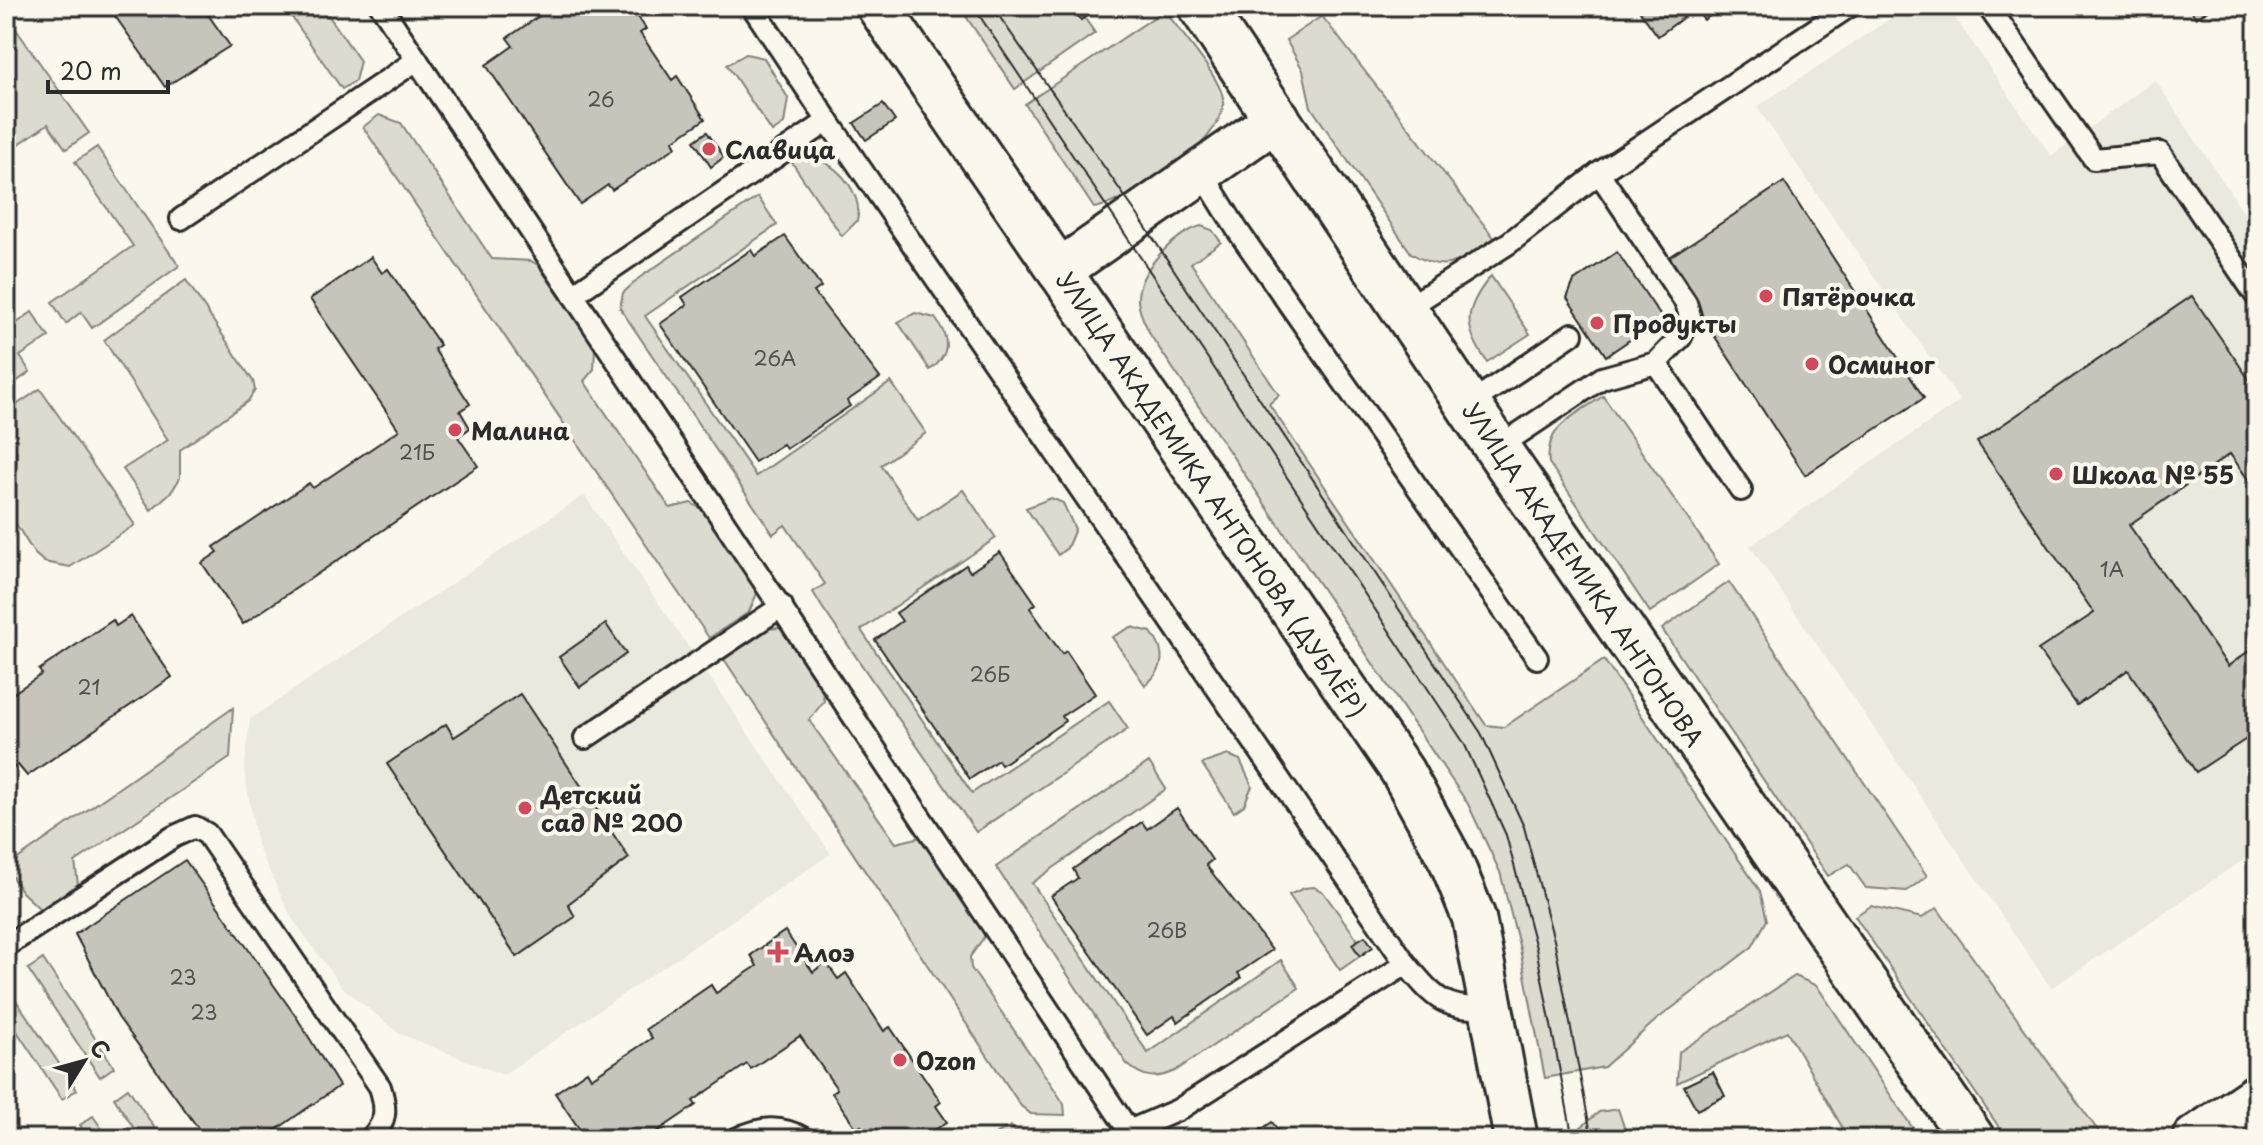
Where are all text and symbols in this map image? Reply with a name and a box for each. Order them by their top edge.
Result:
scale bar [48,44,168,94]
text: 20 m [60,52,122,88]
house number: 26 [587,84,615,114]
place label: Славица [725,131,836,167]
marker: Славица [700,140,718,158]
street label: УЛИЦА АКАДЕМИКА АНТОНОВА (ДУБЛЁР) [1049,264,1375,724]
place label: Пятёрочка [1782,278,1916,314]
marker: Пятёрочка [1757,287,1775,305]
place label: Продукты [1613,305,1737,341]
marker: Продукты [1588,314,1606,332]
house number: 26А [754,343,796,373]
place label: Осминог [1828,346,1936,382]
marker: Осминог [1803,355,1821,373]
street label: УЛИЦА АКАДЕМИКА АНТОНОВА [1455,395,1713,753]
place label: Малина [471,412,570,448]
marker: Малина [446,421,464,439]
house number: 21Б [399,437,435,467]
place label: Школа № 55 [2072,456,2234,492]
marker: Школа № 55 [2047,465,2065,483]
house number: 1А [2100,554,2124,584]
house number: 26Б [970,659,1010,689]
house number: 21 [77,672,101,702]
place label: Детский сад № 200 [540,776,683,840]
marker: Детский сад № 200 [516,799,534,817]
house number: 26В [1147,915,1187,945]
place label: Алоэ [794,934,855,970]
marker: Алоэ [769,943,787,961]
house number: 23 [169,962,197,992]
house number: 23 [190,997,218,1027]
north arrow [44,1021,124,1101]
text: С [83,1032,119,1065]
place label: Ozon [916,1042,976,1078]
marker: Ozon [891,1051,909,1069]

